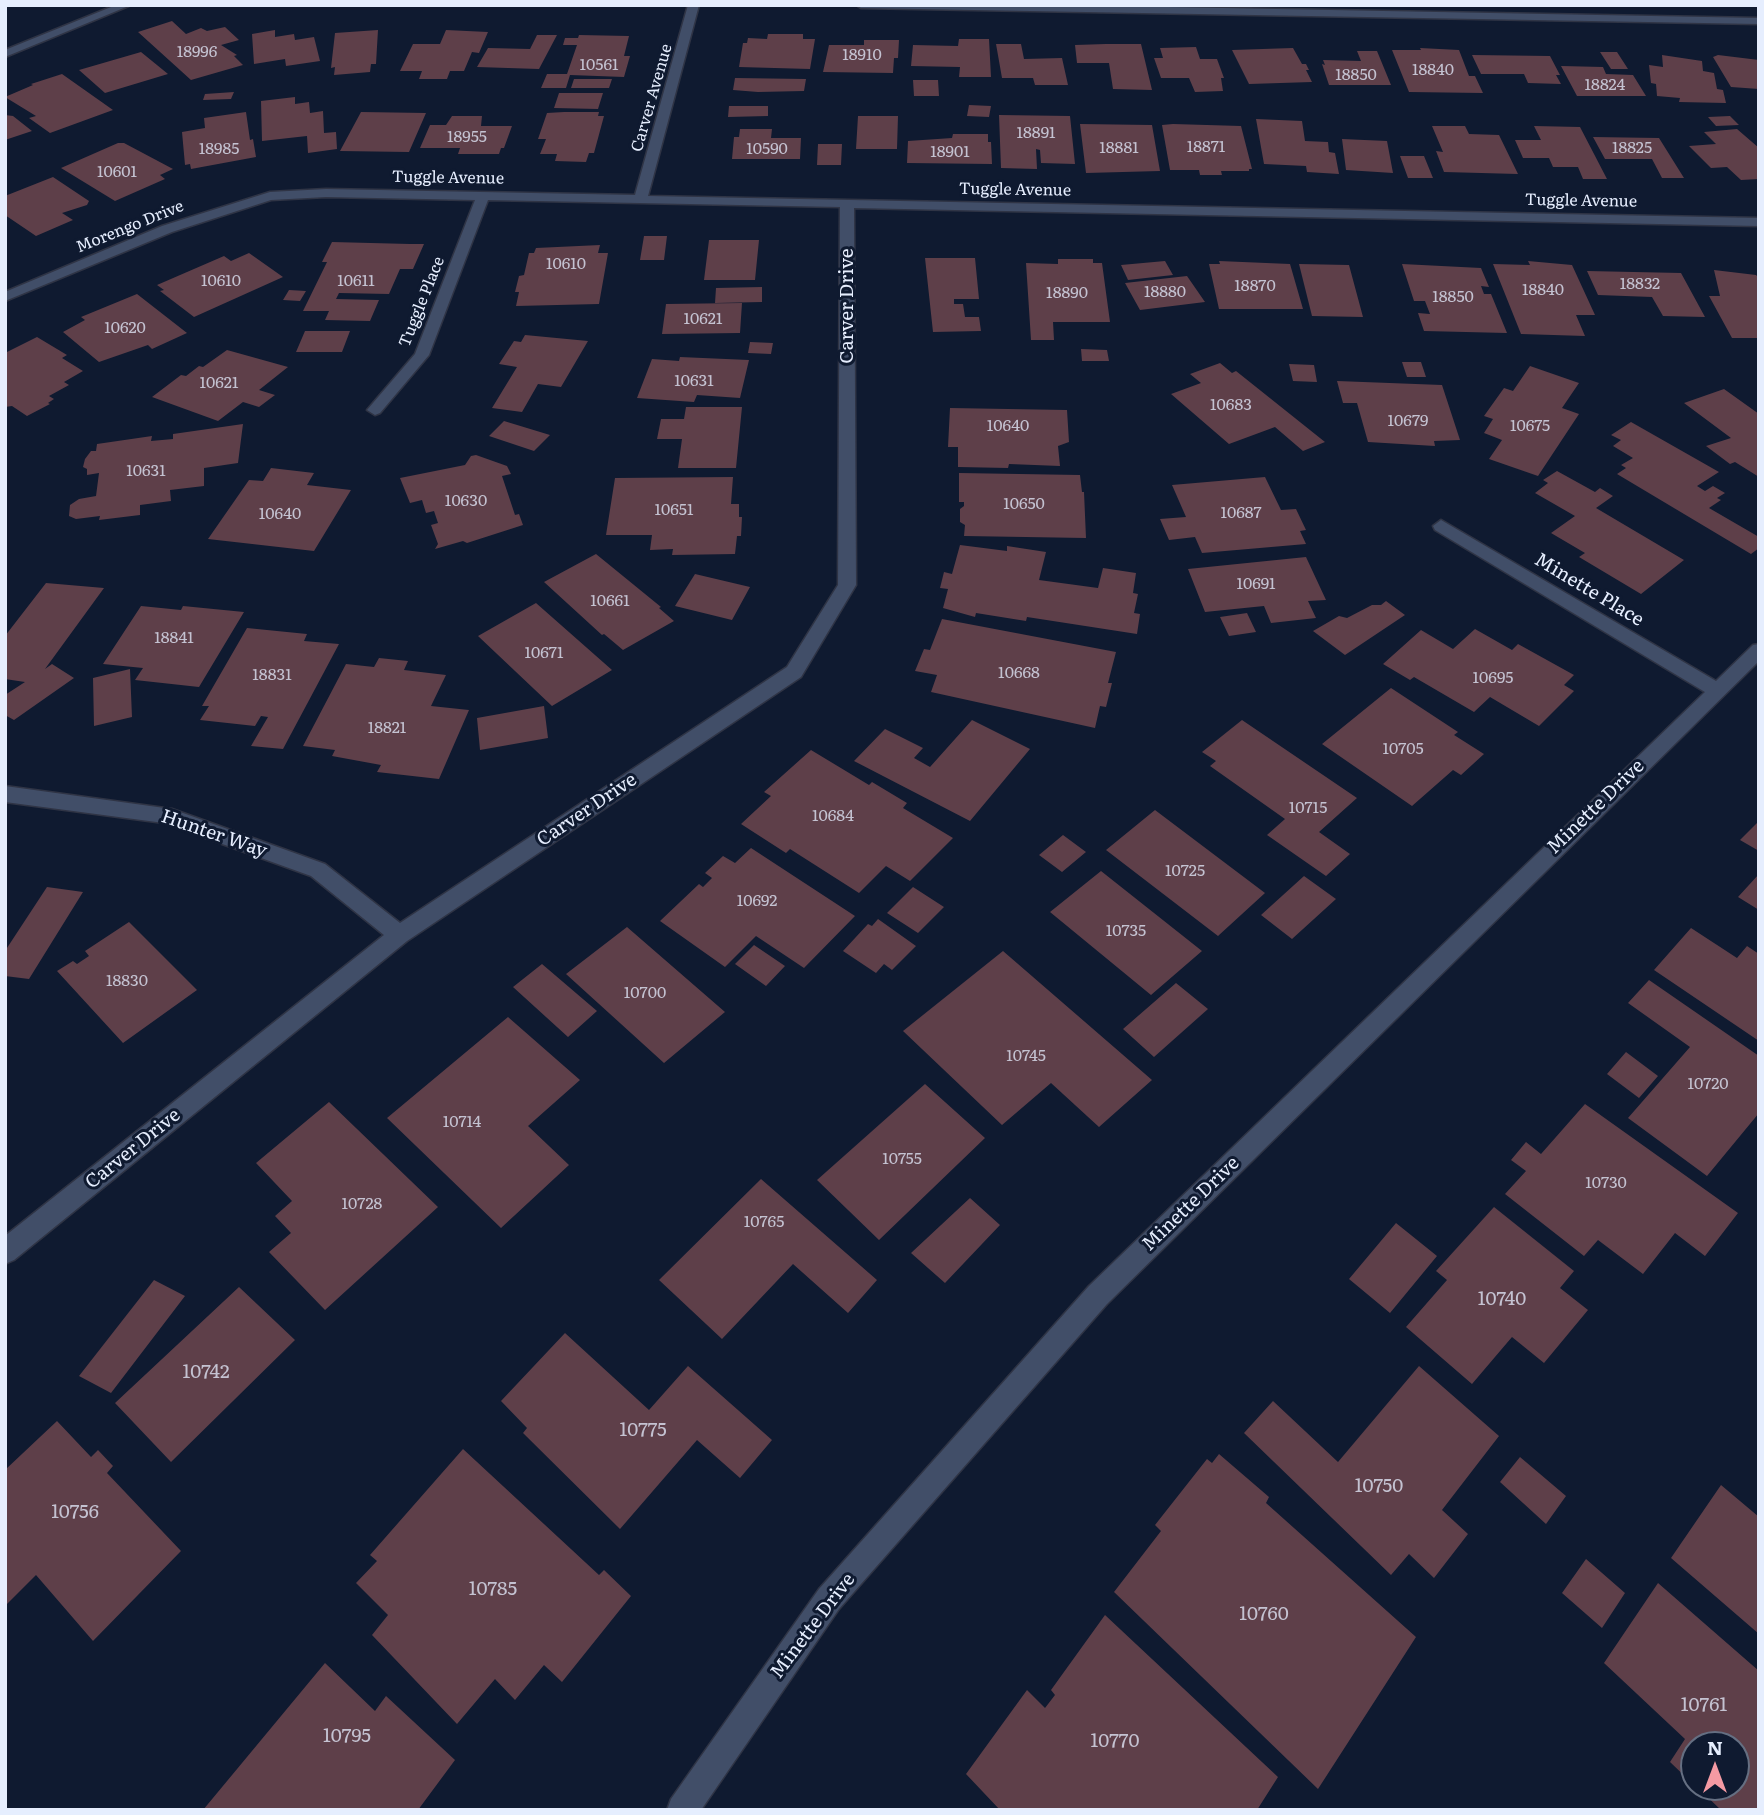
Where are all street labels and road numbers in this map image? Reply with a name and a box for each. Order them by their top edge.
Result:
street label: Carver Avenue [627,42,677,154]
street label: Tuggle Avenue [392,167,504,189]
street label: Tuggle Avenue [959,179,1071,201]
street label: Tuggle Avenue [1525,190,1637,212]
street label: Morengo Drive [73,197,187,257]
street label: Carver Drive [836,248,858,364]
street label: Tuggle Place [395,254,449,350]
street label: Minette Place [1530,548,1648,632]
street label: Minette Drive [1543,755,1649,859]
street label: Carver Drive [533,768,641,852]
street label: Hunter Way [158,805,270,863]
street label: Carver Drive [81,1104,185,1194]
street label: Minette Drive [1138,1152,1244,1256]
street label: Minette Drive [766,1569,860,1683]

